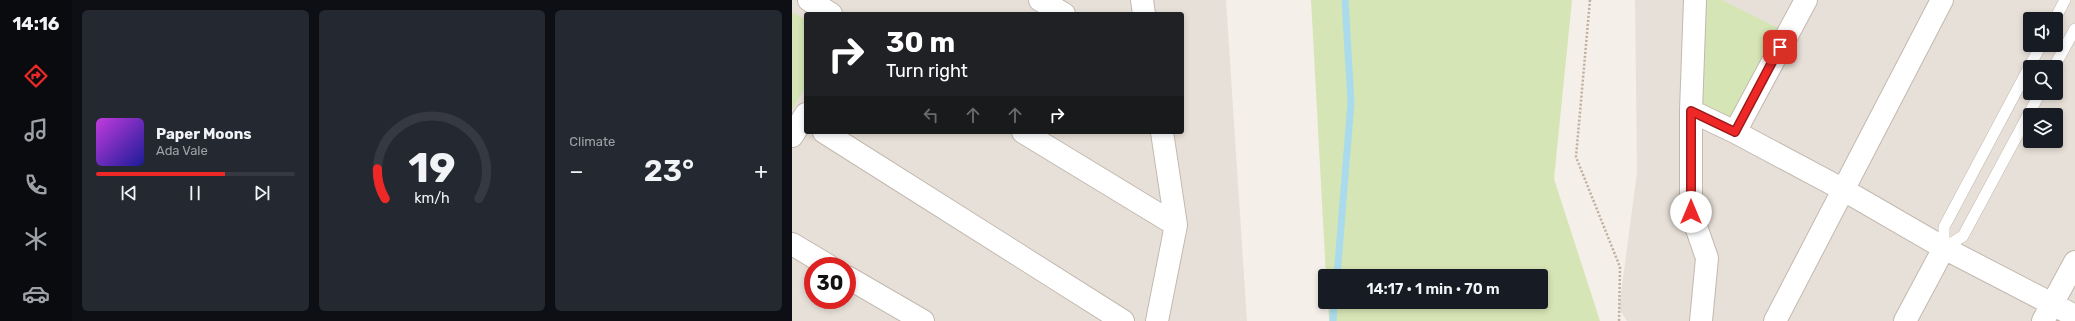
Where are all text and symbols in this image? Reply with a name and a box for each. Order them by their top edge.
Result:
map controls [2023,12,2063,148]
button: sound [2023,12,2063,52]
text: 14:16 [12,13,60,35]
text: 30 m [886,26,955,59]
icon: right [820,28,872,80]
pin [1763,30,1797,64]
icon: arrive [1769,36,1791,58]
text: Turn right [886,60,968,82]
button: search [2023,60,2063,100]
icon: directions [22,62,50,90]
icon: left [920,104,942,126]
icon: ahead [962,104,984,126]
icon: ahead [1004,104,1026,126]
icon: right [1046,104,1068,126]
button: layers [2023,108,2063,148]
icon: music [22,116,50,144]
text: Paper Moons [156,125,252,143]
text: Climate [569,134,615,149]
text: 19 [408,142,456,191]
text: Ada Vale [156,143,208,158]
text: 23° [644,153,694,189]
text: − [569,158,584,185]
text: + [754,158,768,185]
icon: phone [22,171,50,199]
icon: previous [118,182,140,204]
icon: pause [184,182,206,204]
icon: next [251,182,273,204]
text: km/h [414,189,450,206]
position arrow [1670,191,1712,233]
icon: climate [22,225,50,253]
speed limit sign: 30 [804,257,856,309]
icon: car [22,280,50,308]
text: 14:17 · 1 min · 70 m [1366,280,1500,298]

